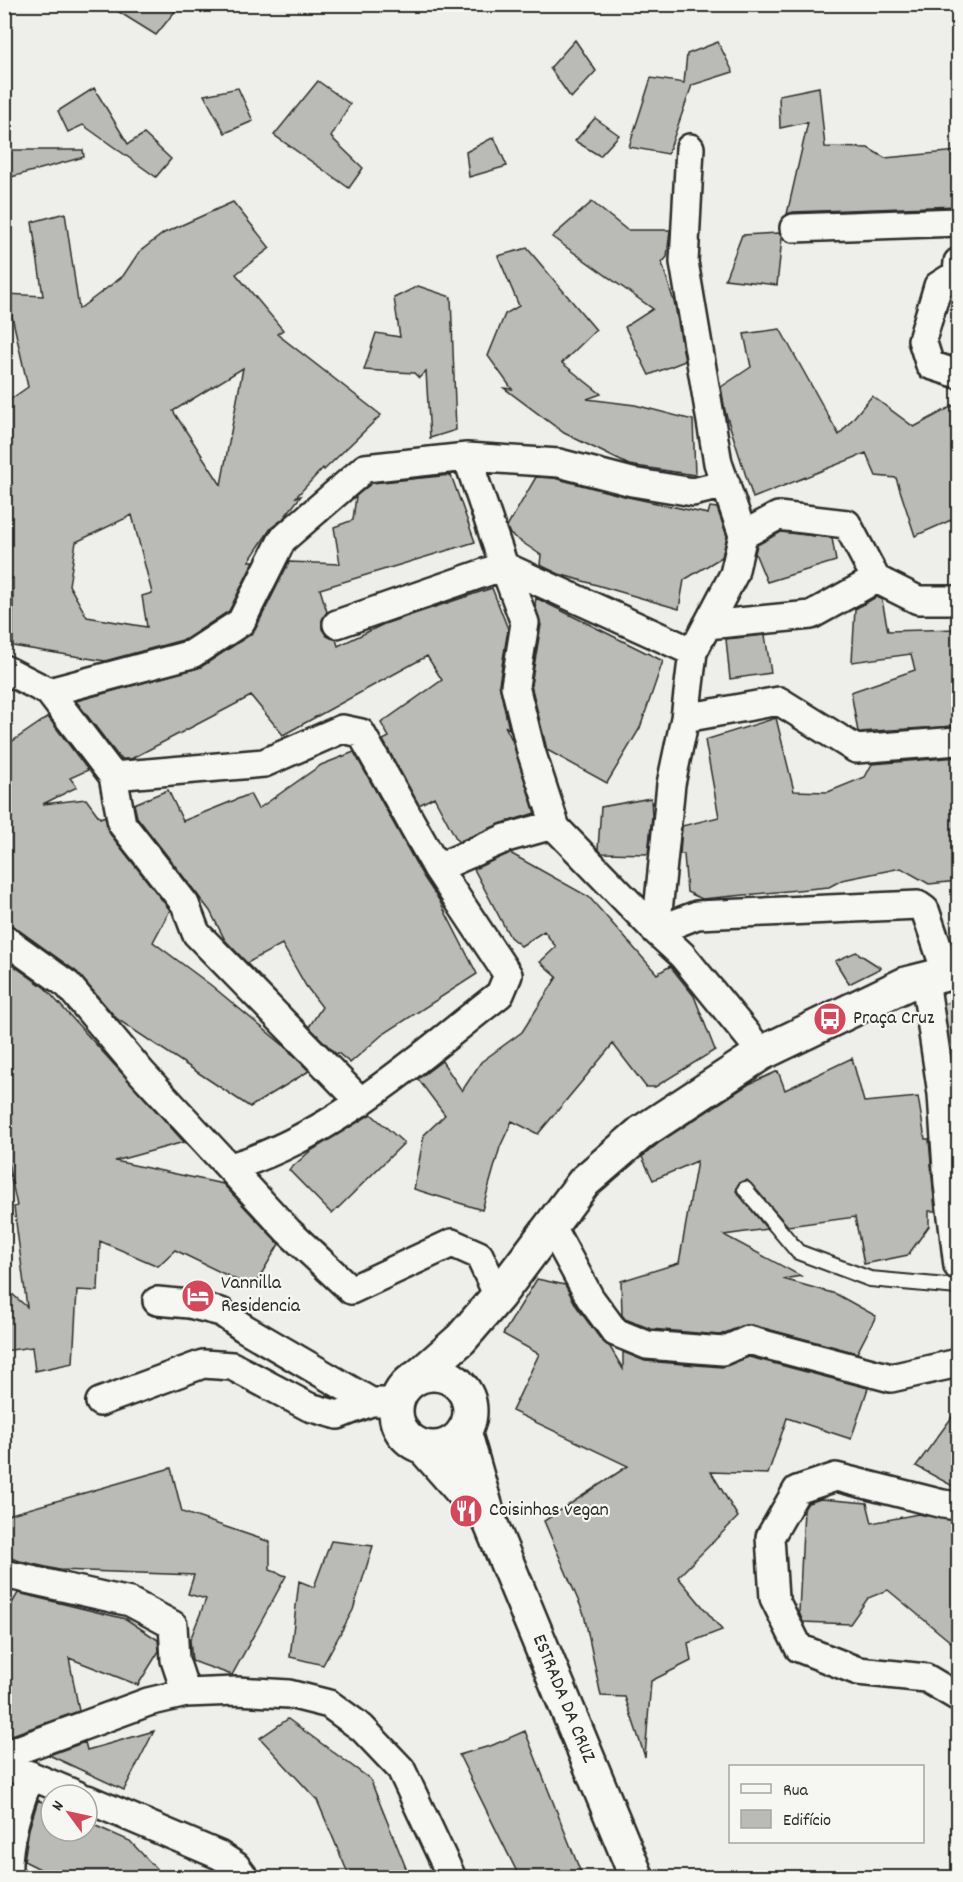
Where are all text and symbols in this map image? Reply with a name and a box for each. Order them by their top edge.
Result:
bus stop icon: Praça Cruz [812,1001,848,1037]
place label: Praça Cruz [853,1005,935,1033]
place label: Vannilla Residencia [221,1270,301,1321]
hotel icon: Vannilla Residencia [180,1278,216,1314]
restaurant icon: Coisinhas vegan [448,1493,484,1529]
place label: Coisinhas vegan [489,1497,609,1525]
street label: ESTRADA DA CRUZ [524,1630,602,1767]
legend [729,1765,924,1843]
text: Rua [783,1779,809,1804]
north arrow [39,1783,99,1843]
text: N [47,1797,70,1816]
text: Edifício [783,1809,831,1834]

